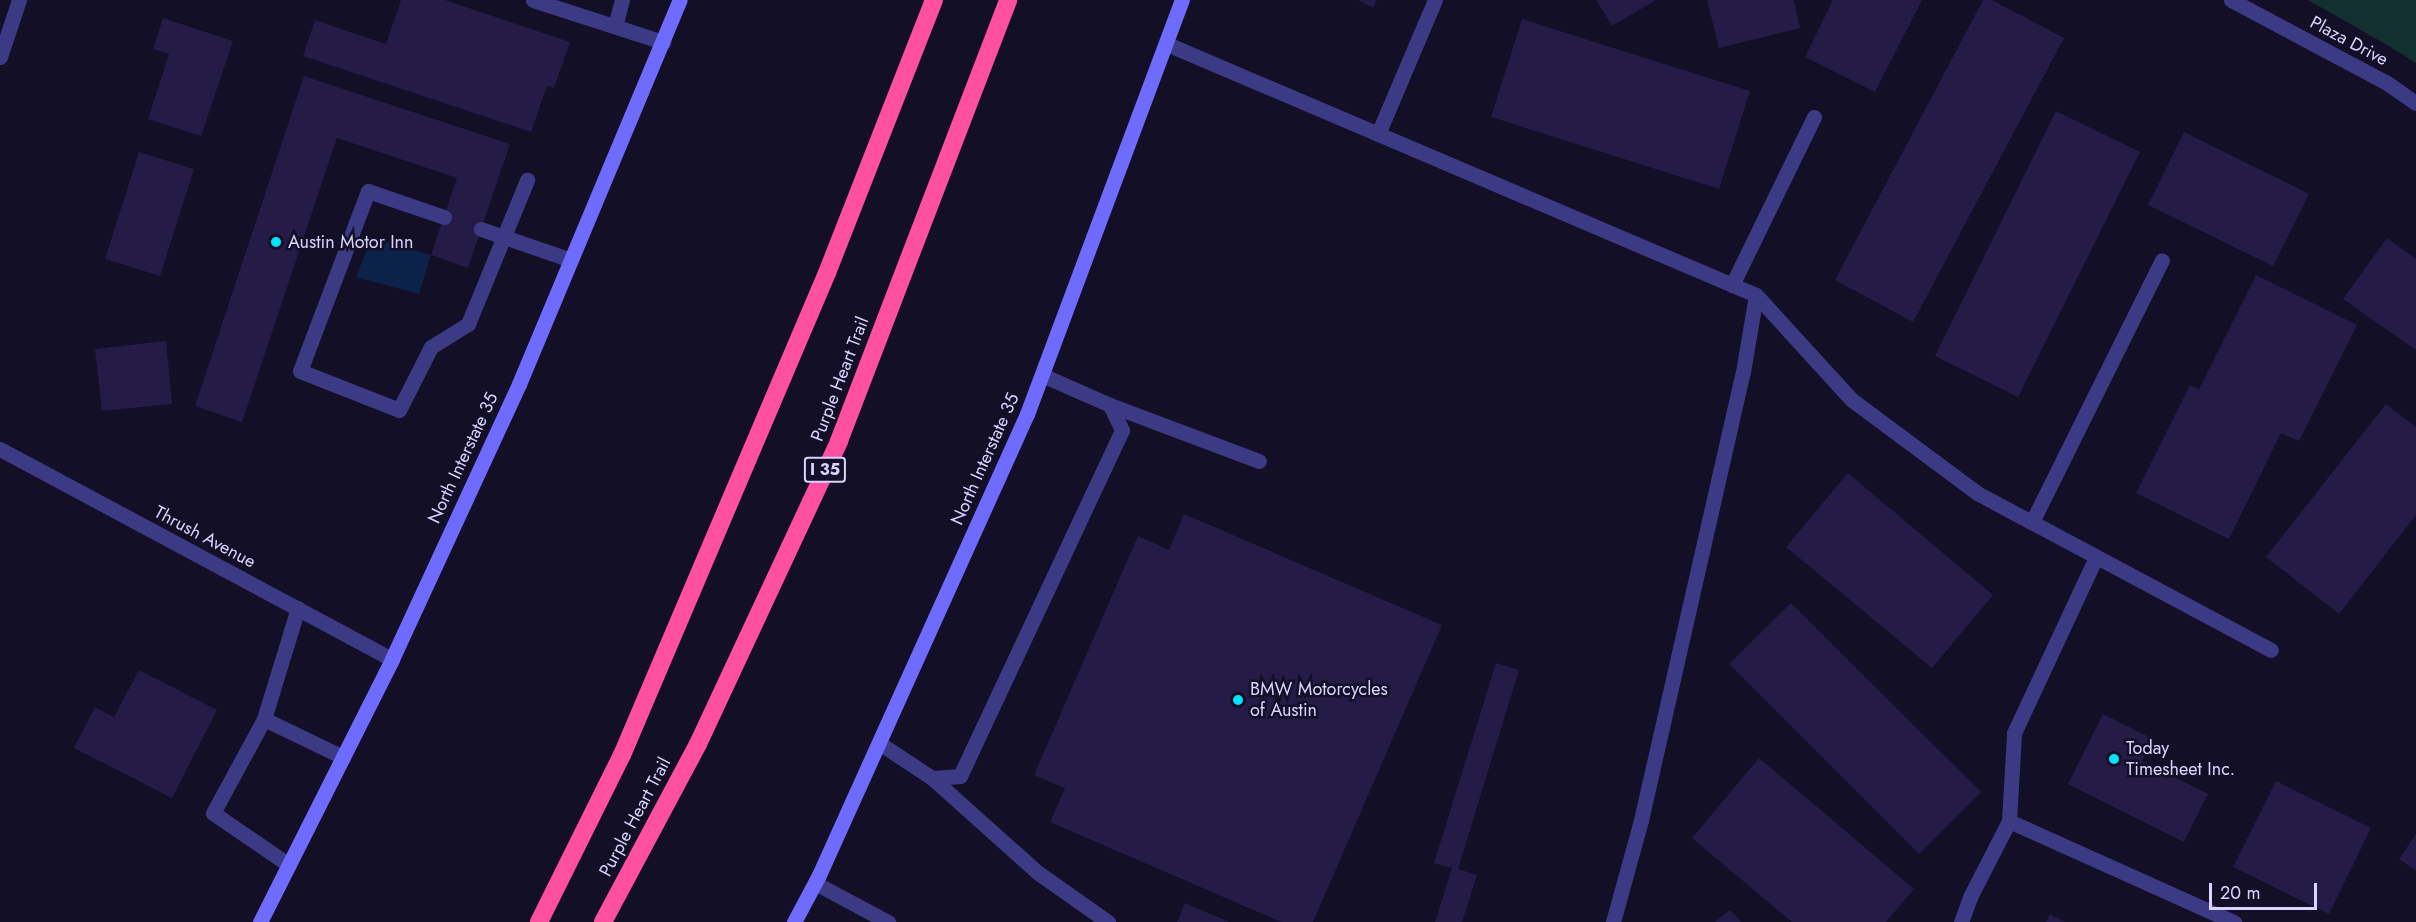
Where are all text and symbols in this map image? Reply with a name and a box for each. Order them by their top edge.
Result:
street label: Plaza Drive [2306,12,2392,70]
place label: Austin Motor Inn [288,231,414,253]
marker: Austin Motor Inn [269,235,283,249]
street label: Purple Heart Trail [806,314,874,444]
street label: North Interstate 35 [423,389,503,527]
street label: North Interstate 35 [946,390,1024,528]
road number: I 35 [802,457,848,483]
street label: Thrush Avenue [151,501,259,573]
place label: BMW Motorcycles of Austin [1250,679,1388,722]
marker: BMW Motorcycles of Austin [1231,693,1245,707]
place label: Today Timesheet Inc. [2126,738,2235,780]
marker: Today Timesheet Inc. [2107,752,2121,766]
street label: Purple Heart Trail [595,754,675,880]
scale bar [2212,871,2320,909]
text: 20 m [2220,880,2260,906]

